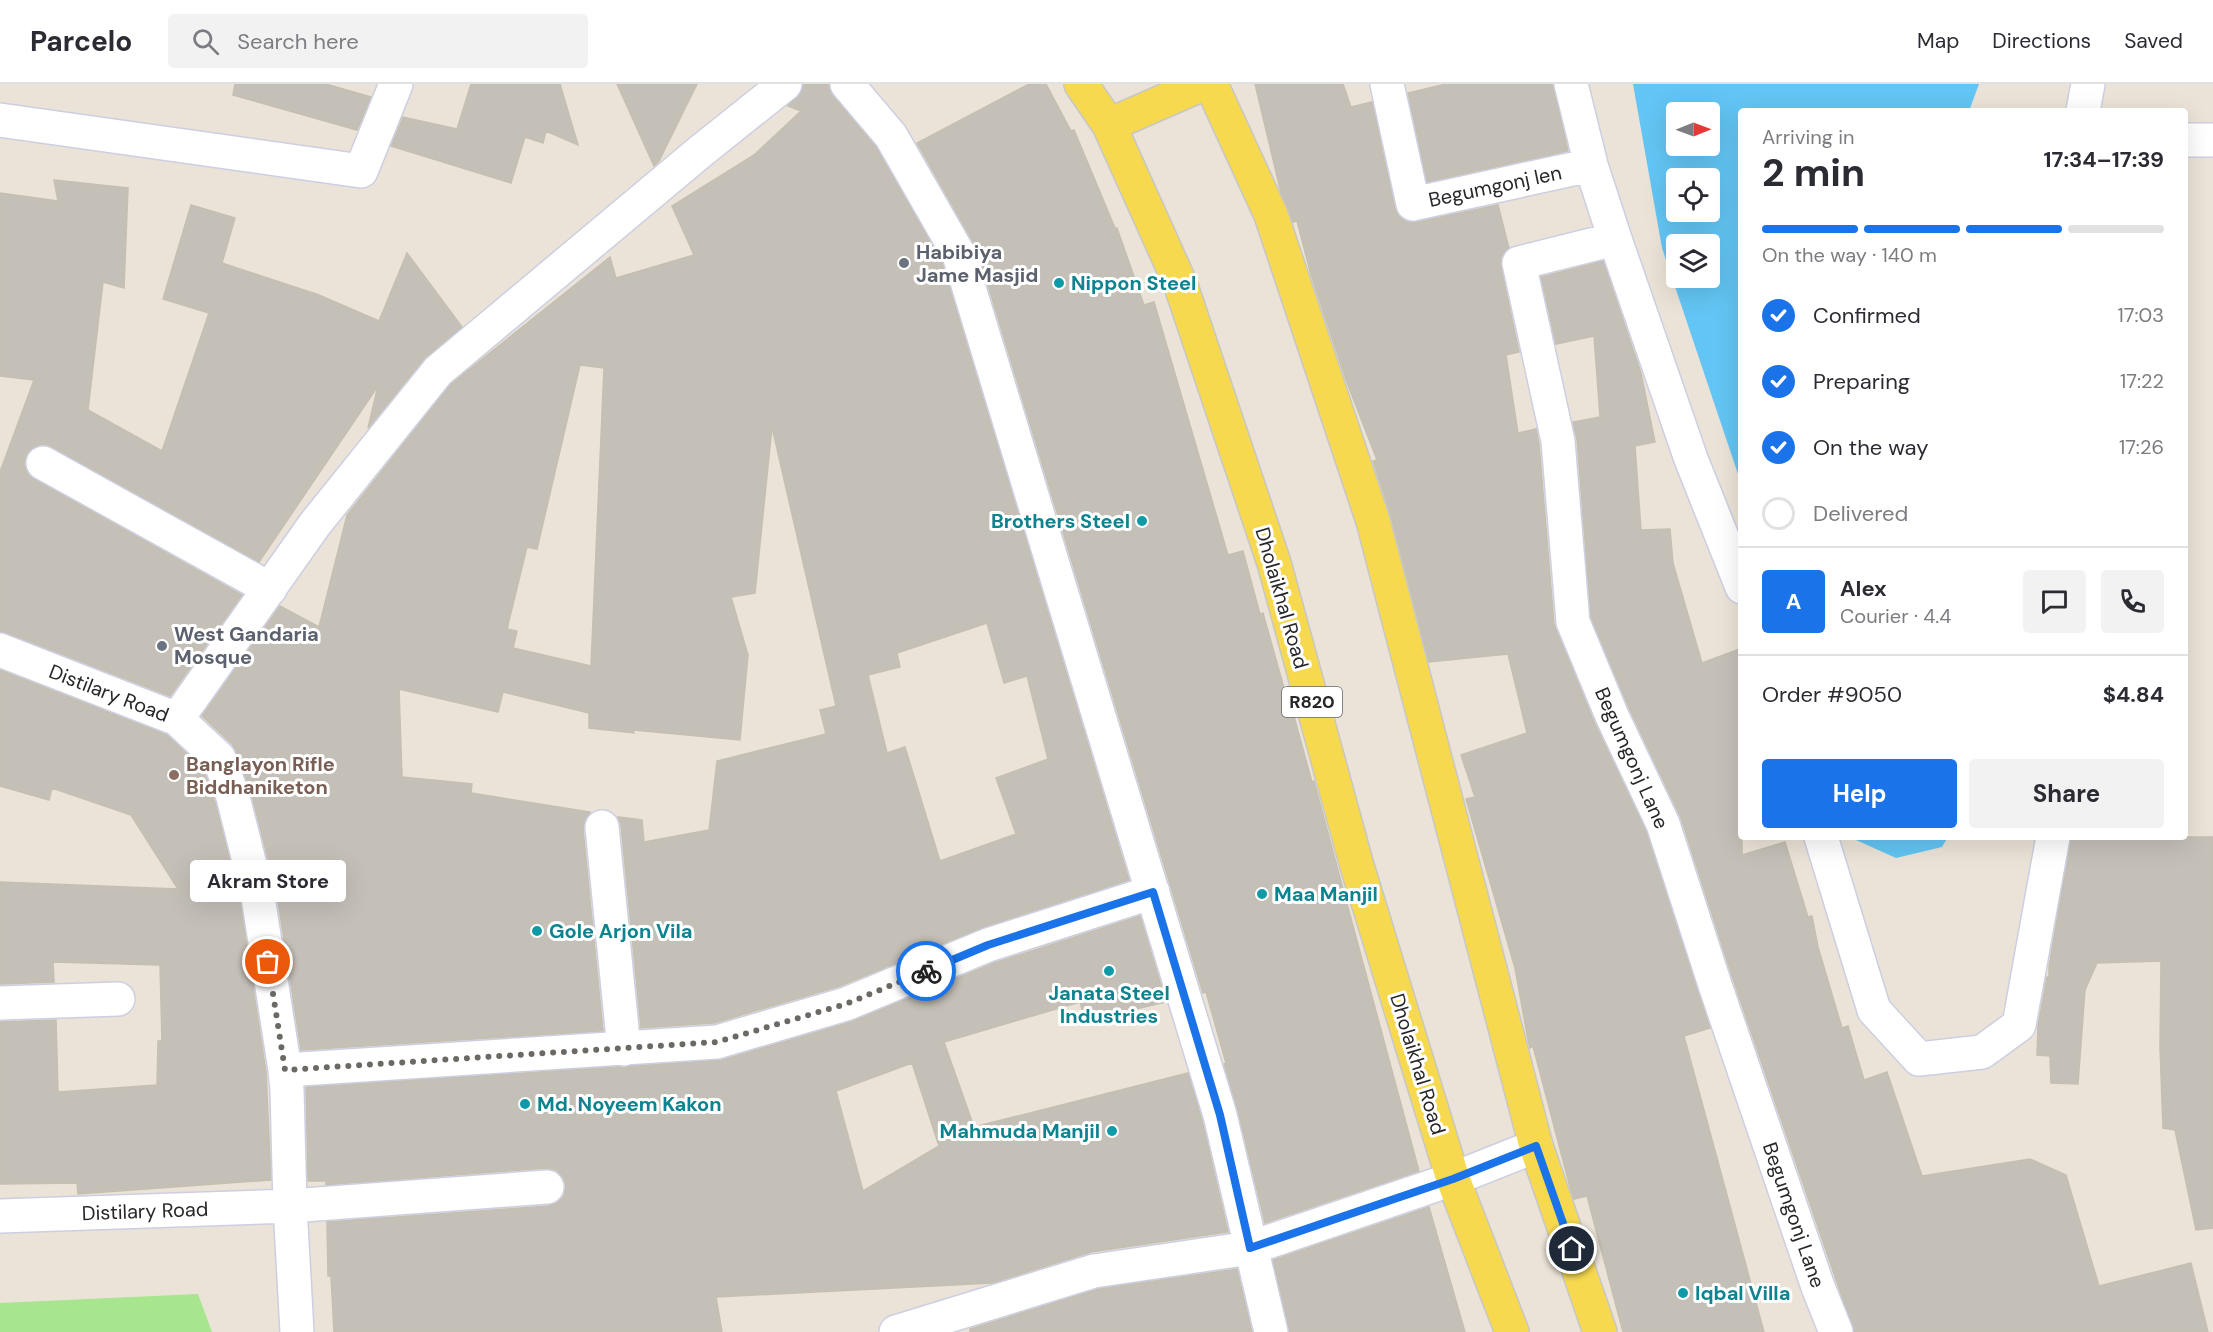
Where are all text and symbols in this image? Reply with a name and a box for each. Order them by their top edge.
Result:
search box [168,14,588,68]
text: Parcelo [30,23,132,60]
icon: search [189,25,222,58]
text: Search here [237,27,359,56]
text: Map [1917,27,1959,55]
text: Directions [1992,27,2091,55]
text: Saved [2124,27,2183,55]
north arrow [1666,102,1720,156]
map controls [1666,102,1720,288]
text: Arriving in [1762,124,1854,150]
text: 17:34–17:39 [2044,145,2164,174]
text: 2 min [1762,147,1865,198]
street label: Begumgonj len [1426,159,1564,213]
button: locate [1666,168,1720,222]
button: layers [1666,234,1720,288]
place label: Habibiya Jame Masjid [916,239,1038,288]
text: On the way · 140 m [1762,242,1937,268]
marker: Habibiya Jame Masjid [897,256,911,270]
place label: Nippon Steel [1071,270,1196,296]
marker: Nippon Steel [1052,276,1066,290]
icon: check [1762,299,1795,332]
text: Confirmed [1813,301,1921,330]
text: 17:03 [2118,302,2164,328]
icon: check [1762,365,1795,398]
text: Preparing [1813,367,1910,396]
text: 17:22 [2120,368,2164,394]
icon: check [1762,431,1795,464]
text: On the way [1813,433,1928,462]
text: 17:26 [2119,434,2164,460]
text: Delivered [1813,499,1908,528]
place label: Brothers Steel [991,508,1130,534]
marker: Brothers Steel [1135,514,1149,528]
street label: Dholaikhal Road [1249,524,1315,672]
button: chat [2023,570,2086,633]
button: phone [2101,570,2164,633]
text: Alex [1840,574,1887,603]
text: A [1786,587,1801,616]
text: Courier · 4.4 [1840,603,1951,629]
place label: West Gandaria Mosque [174,621,319,670]
marker: West Gandaria Mosque [155,639,169,653]
street label: Distilary Road [45,658,173,728]
text: Order #9050 [1762,680,1902,709]
text: $4.84 [2103,680,2164,709]
street label: Begumgonj Lane [1589,683,1675,833]
road number: R820 [1282,687,1342,717]
place label: Banglayon Rifle Biddhaniketon [186,751,335,800]
button: Help [1762,759,1957,828]
button: Share [1969,759,2164,828]
marker: Banglayon Rifle Biddhaniketon [167,768,181,782]
callout: Akram Store [190,860,346,902]
text: Akram Store [207,868,329,894]
place label: Maa Manjil [1274,881,1378,907]
marker: Maa Manjil [1255,887,1269,901]
place label: Gole Arjon Vila [549,918,693,944]
marker: Gole Arjon Vila [530,924,544,938]
pin [242,936,293,987]
courier [896,941,956,1001]
icon: bag [251,945,284,978]
icon: bike [910,955,943,988]
marker: Janata Steel Industries [1102,964,1116,978]
place label: Janata Steel Industries [1048,980,1170,1029]
street label: Dholaikhal Road [1384,990,1452,1138]
place label: Md. Noyeem Kakon [537,1091,722,1117]
marker: Md. Noyeem Kakon [518,1097,532,1111]
place label: Mahmuda Manjil [939,1118,1100,1144]
marker: Mahmuda Manjil [1105,1124,1119,1138]
street label: Begumgonj Lane [1757,1139,1831,1291]
street label: Distilary Road [81,1196,209,1226]
pin [1546,1223,1597,1274]
icon: home [1555,1232,1588,1265]
place label: Iqbal Villa [1695,1280,1790,1306]
marker: Iqbal Villa [1676,1286,1690,1300]

